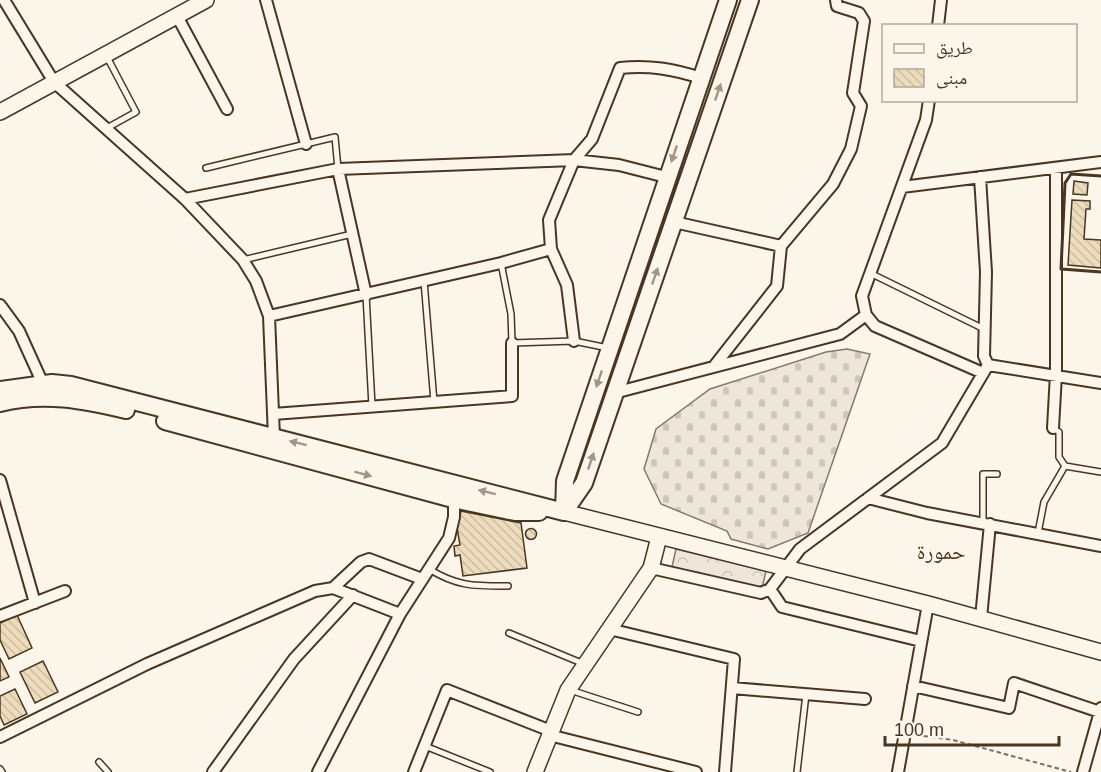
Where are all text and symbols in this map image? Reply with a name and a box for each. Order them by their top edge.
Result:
legend [882,24,1077,102]
text: طريق [936,38,973,59]
text: مبنى [936,68,967,89]
one-way arrow [714,83,724,101]
one-way arrow [669,145,679,163]
one-way arrow [650,267,660,285]
one-way arrow [594,370,604,388]
one-way arrow [289,438,307,448]
one-way arrow [587,452,597,470]
one-way arrow [354,470,372,479]
one-way arrow [478,487,496,496]
district label: حمورة [917,540,965,563]
scale bar [885,709,1059,747]
text: 100 m [894,720,944,740]

